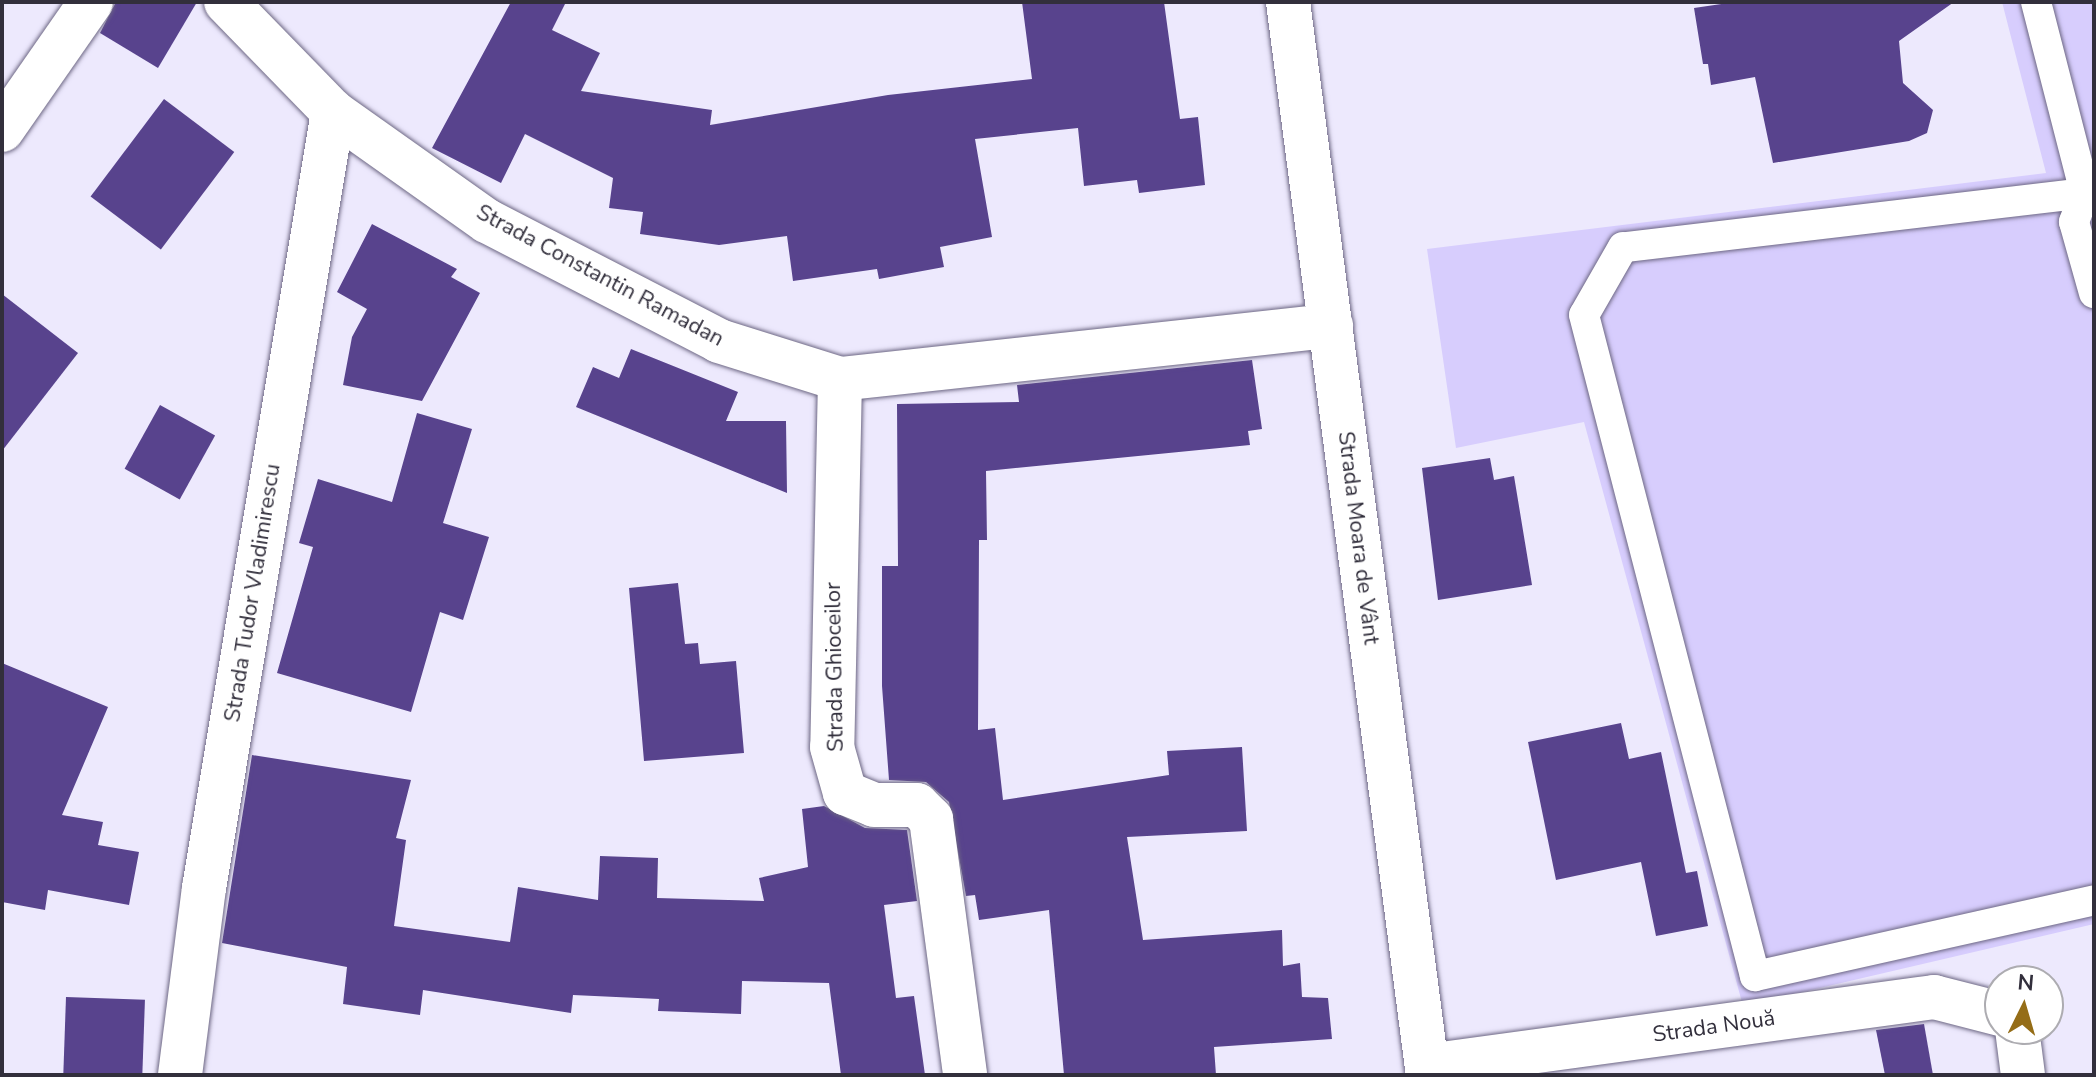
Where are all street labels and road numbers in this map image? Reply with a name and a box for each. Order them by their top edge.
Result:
street label: Strada Constantin Ramadan [472,199,728,353]
street label: Strada Moara de Vânt [1332,430,1384,646]
street label: Strada Tudor Vladimirescu [220,462,286,724]
street label: Strada Ghioceilor [820,582,850,752]
street label: Strada Nouă [1651,1005,1777,1049]

